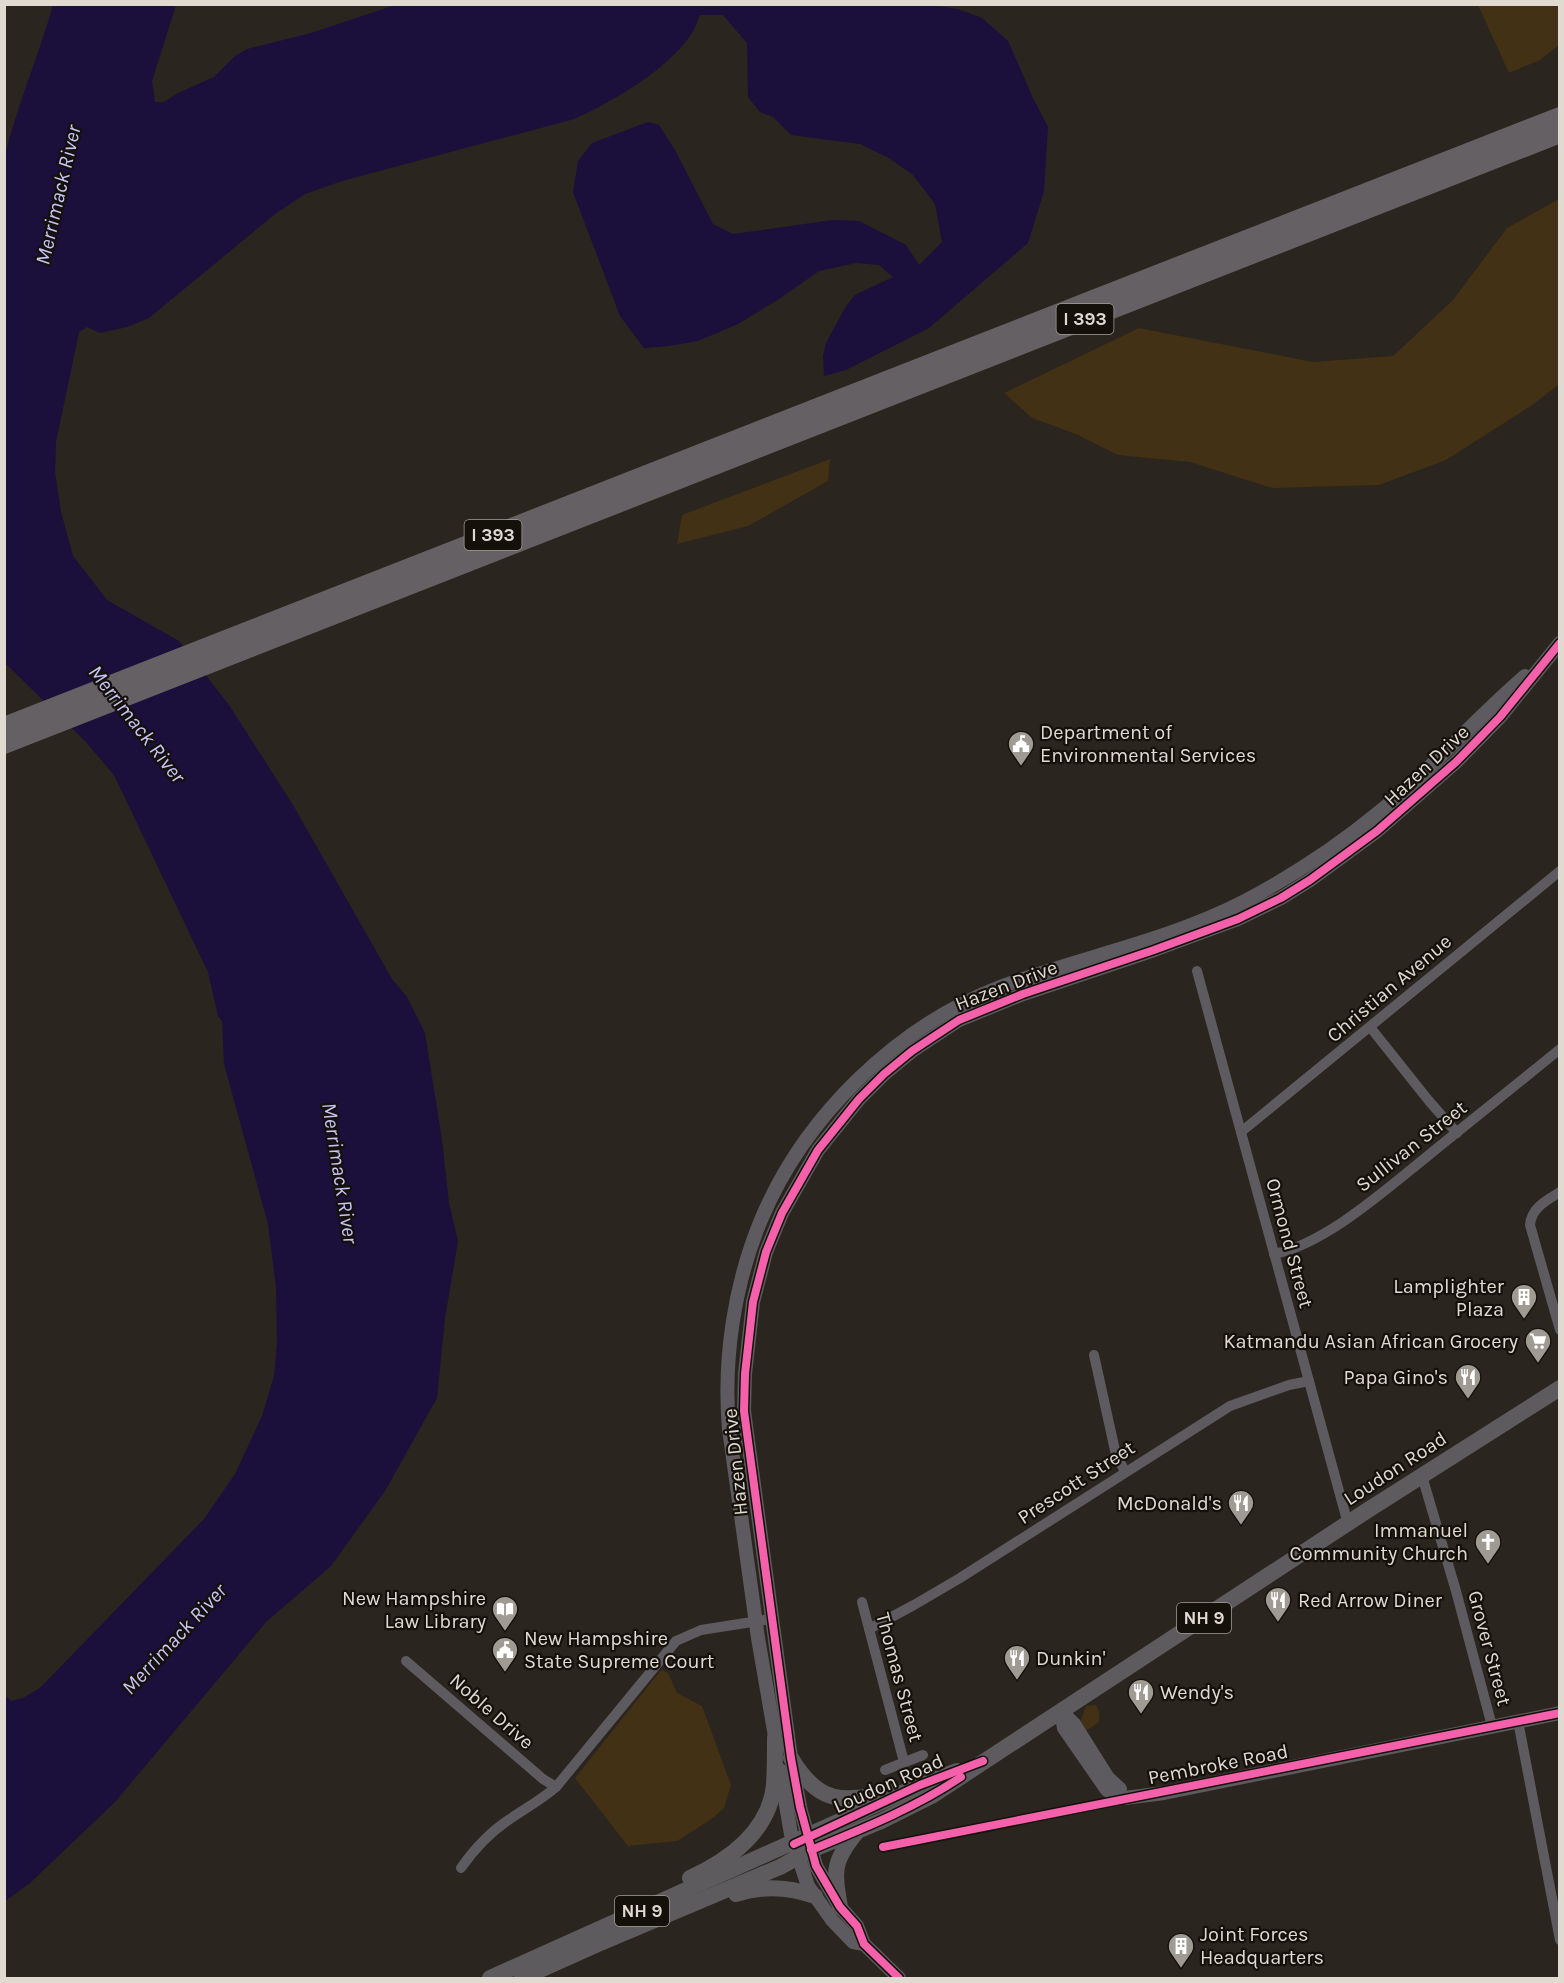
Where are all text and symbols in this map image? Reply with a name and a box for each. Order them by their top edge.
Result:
water label: Merrimack River [30,122,86,267]
road number: I 393 [1056,304,1114,334]
road number: I 393 [464,520,522,550]
water label: Merrimack River [84,660,191,788]
street label: Hazen Drive [1379,720,1474,810]
place label: Department of Environmental Services [1040,721,1256,767]
public building icon: Department of Environmental Services [1006,729,1036,767]
street label: Christian Avenue [1322,930,1456,1047]
street label: Hazen Drive [952,955,1061,1015]
street label: Sullivan Street [1351,1096,1472,1197]
water label: Merrimack River [317,1101,363,1246]
street label: Ormond Street [1261,1176,1318,1311]
place label: Lamplighter Plaza [1393,1275,1505,1321]
building icon: Lamplighter Plaza [1509,1282,1539,1320]
supermarket icon: Katmandu Asian African Grocery [1523,1326,1553,1364]
place label: Katmandu Asian African Grocery [1223,1330,1518,1353]
restaurant icon: Papa Gino's [1453,1362,1483,1400]
place label: Papa Gino's [1343,1366,1448,1389]
street label: Hazen Drive [718,1407,753,1517]
street label: Loudon Road [1340,1427,1451,1510]
street label: Prescott Street [1013,1436,1140,1529]
restaurant icon: McDonald's [1226,1488,1256,1526]
place label: McDonald's [1117,1492,1222,1515]
place label: Immanuel Community Church [1290,1519,1468,1565]
church icon: Immanuel Community Church [1473,1527,1503,1565]
water label: Merrimack River [117,1578,232,1699]
restaurant icon: Red Arrow Diner [1263,1585,1293,1623]
place label: New Hampshire Law Library [342,1587,486,1633]
street label: Grover Street [1463,1588,1516,1709]
place label: Red Arrow Diner [1298,1589,1443,1612]
library icon: New Hampshire Law Library [490,1594,520,1632]
road number: NH 9 [1177,1603,1231,1633]
street label: Thomas Street [871,1610,928,1745]
place label: New Hampshire State Supreme Court [524,1627,715,1673]
public building icon: New Hampshire State Supreme Court [490,1635,520,1673]
restaurant icon: Dunkin' [1002,1643,1032,1681]
place label: Dunkin' [1036,1647,1106,1670]
street label: Noble Drive [445,1669,538,1754]
restaurant icon: Wendy's [1126,1677,1156,1715]
place label: Wendy's [1160,1681,1234,1704]
street label: Pembroke Road [1146,1740,1290,1789]
street label: Loudon Road [830,1749,947,1818]
road number: NH 9 [615,1896,669,1926]
place label: Joint Forces Headquarters [1200,1923,1324,1969]
building icon: Joint Forces Headquarters [1166,1931,1196,1969]

